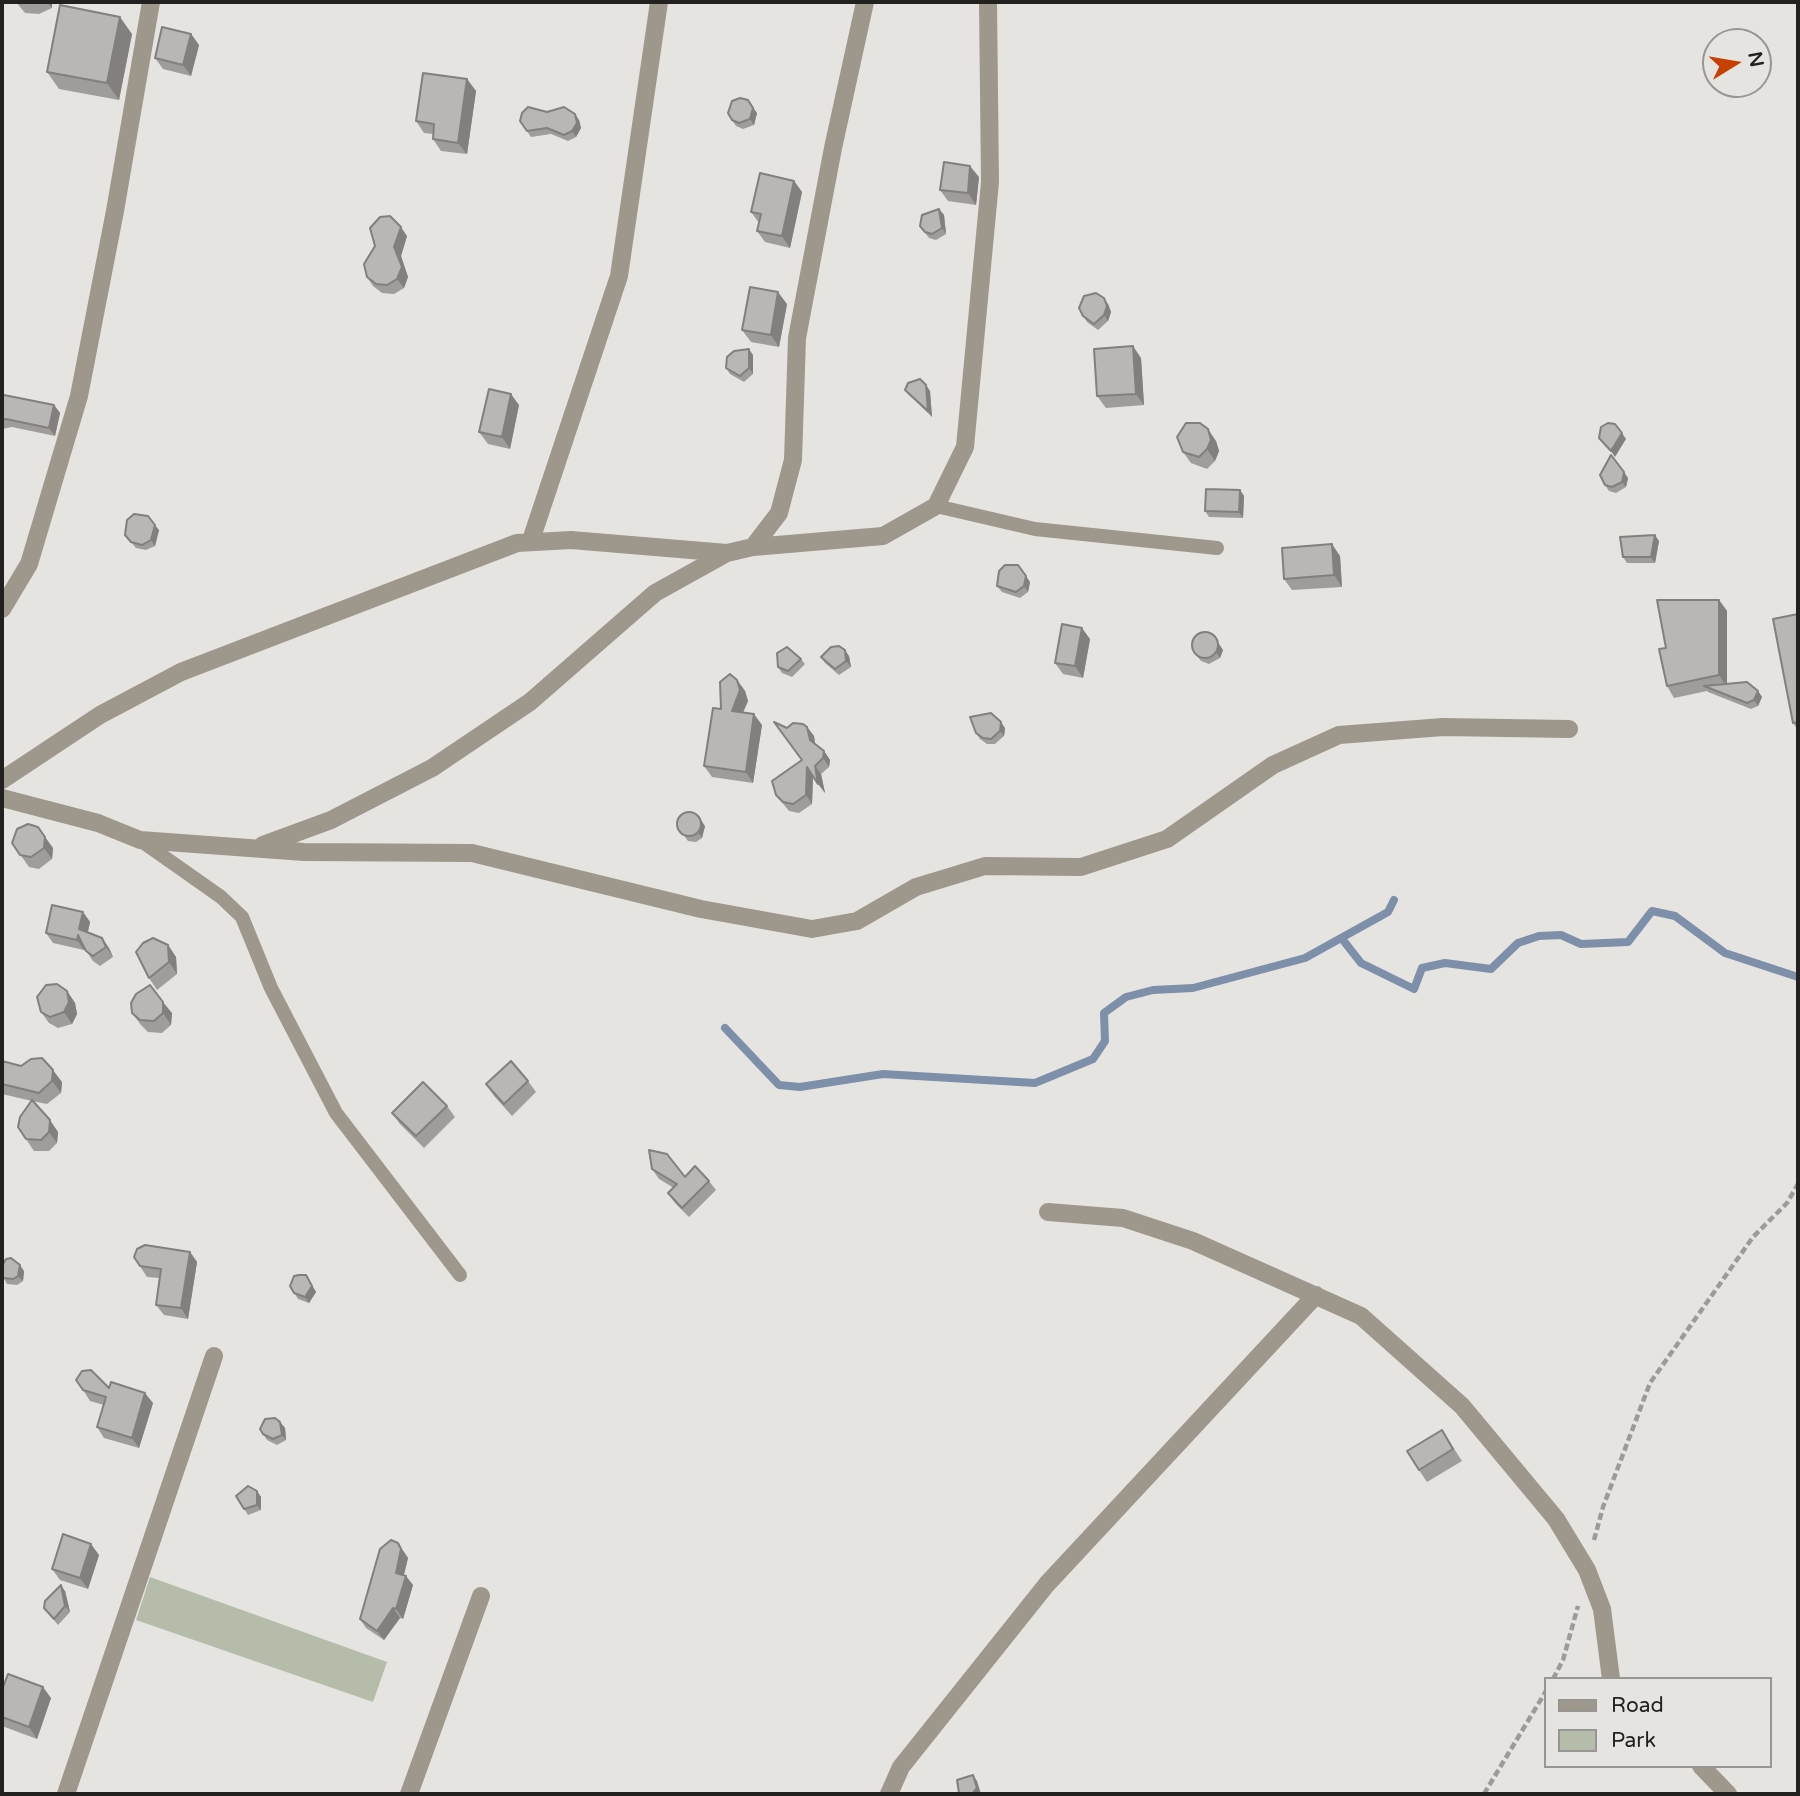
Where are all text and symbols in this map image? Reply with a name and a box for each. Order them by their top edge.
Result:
north arrow [1702,28,1772,98]
text: N [1743,50,1768,69]
legend [1545,1677,1772,1768]
text: Road [1611,1693,1664,1718]
text: Park [1611,1728,1656,1753]

